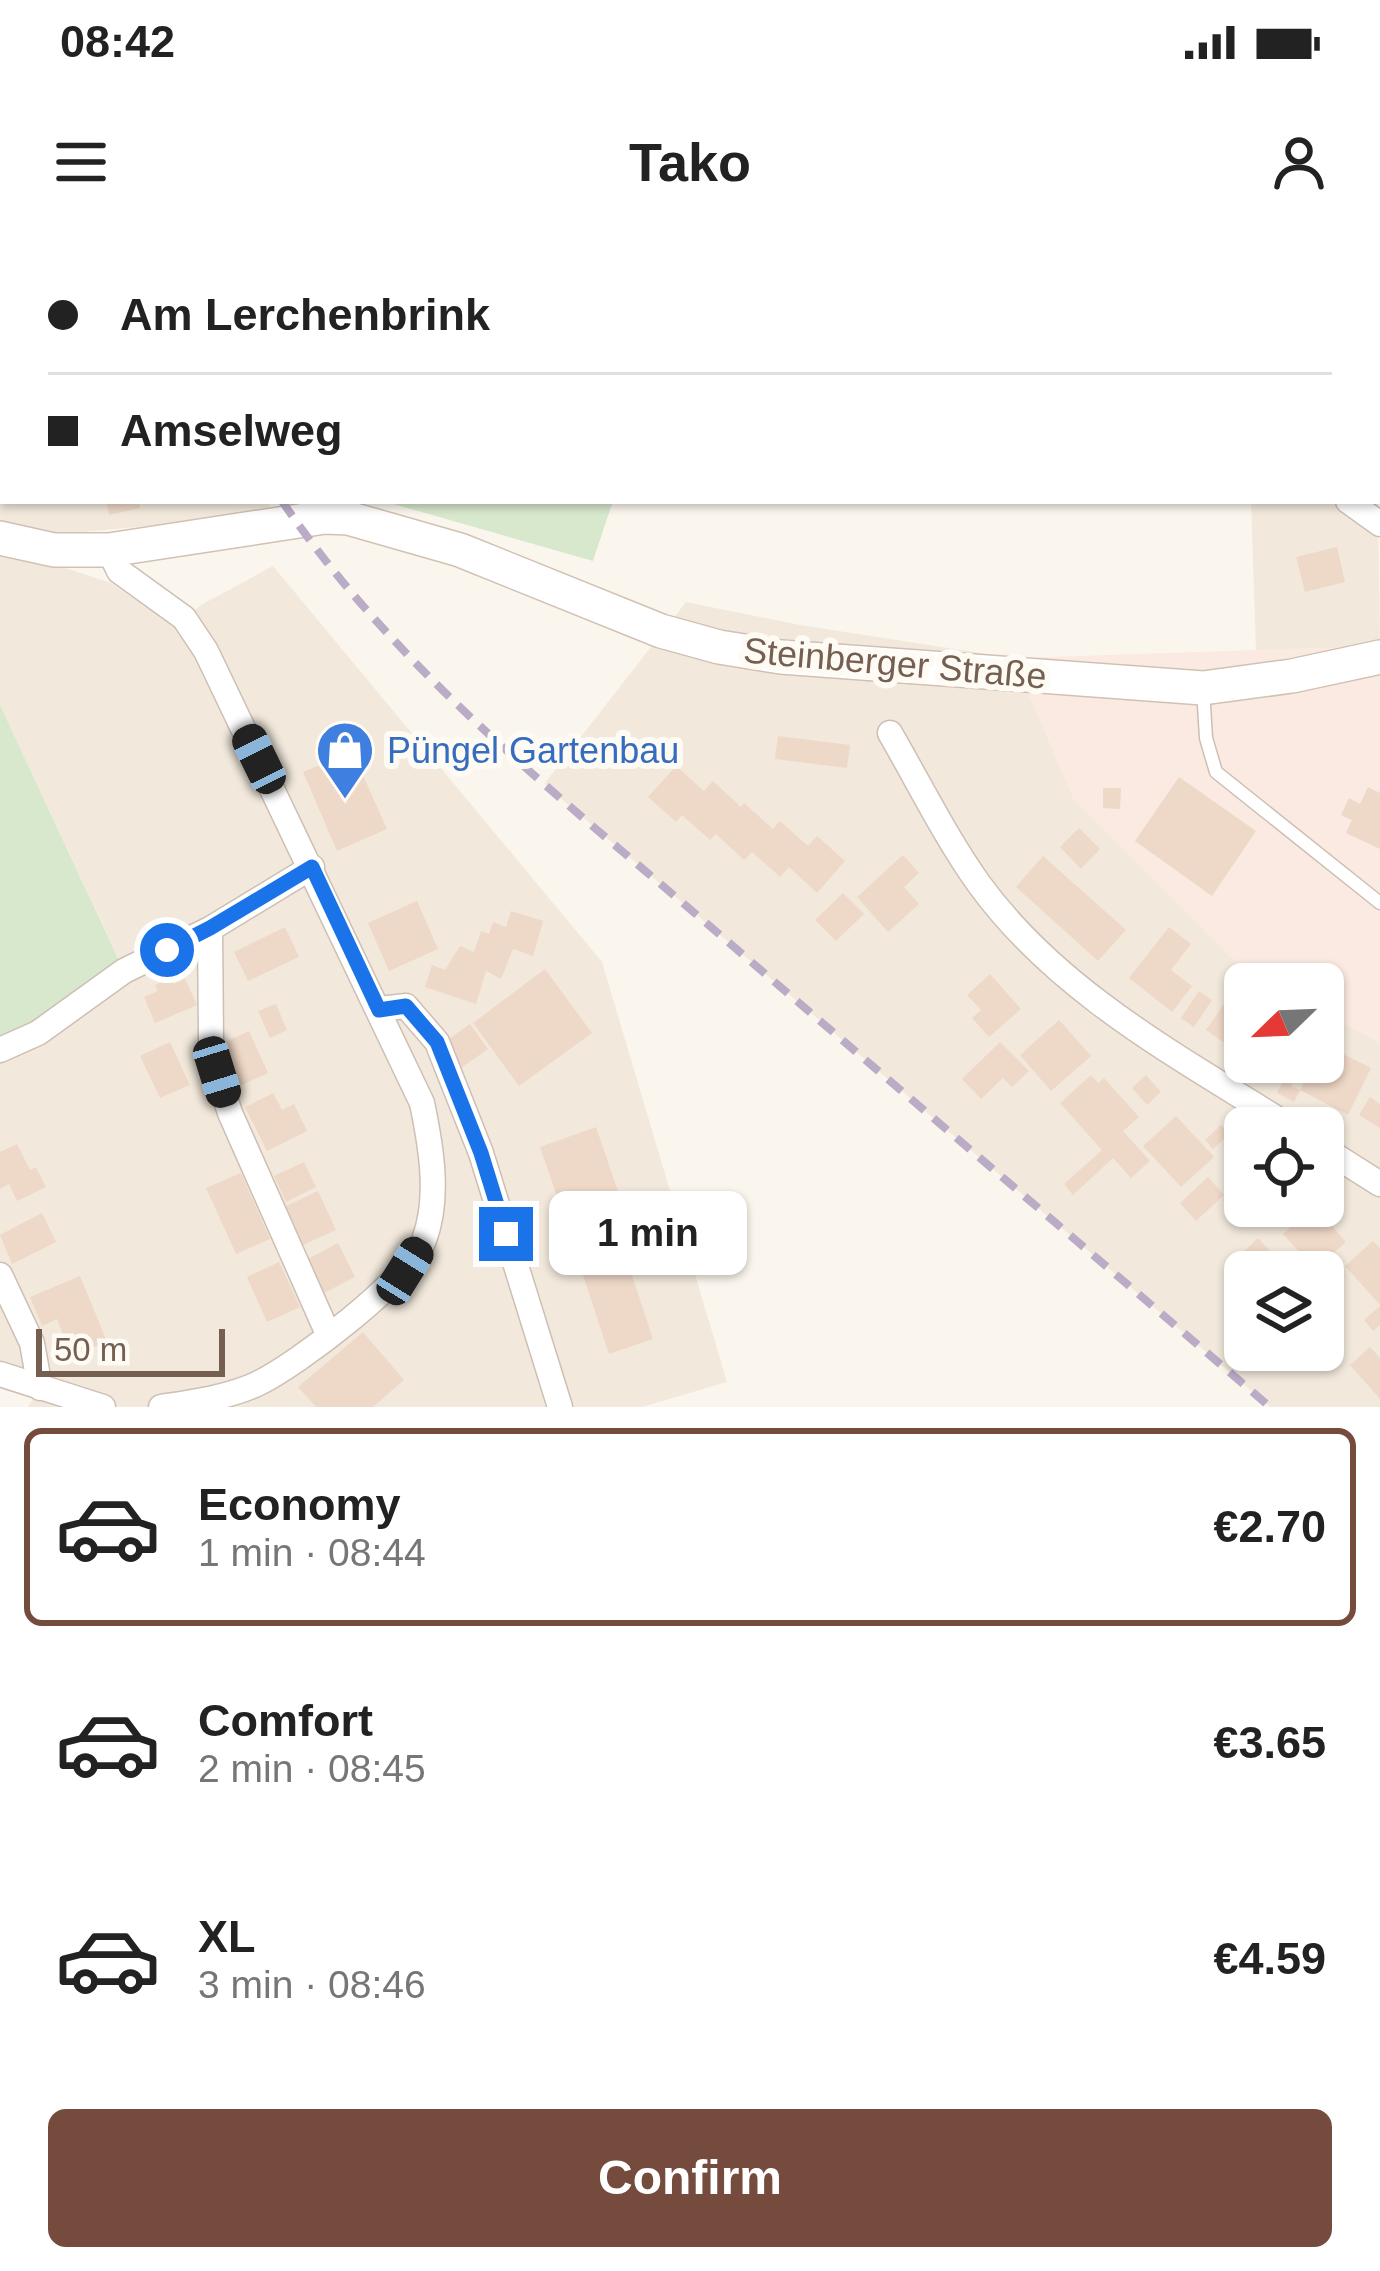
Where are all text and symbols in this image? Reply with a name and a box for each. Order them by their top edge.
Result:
text: 08:42 [60,16,175,67]
icon: menu [48,129,114,195]
icon: person [1266,129,1332,195]
text: Tako [629,132,751,192]
text: Am Lerchenbrink [120,289,490,340]
text: Amselweg [120,405,343,456]
street label: Steinberger Straße [742,629,1048,697]
car [227,719,291,799]
shop icon: Püngel Gartenbau [314,719,376,801]
place label: Püngel Gartenbau [387,730,679,771]
route start [140,923,194,977]
north arrow [1224,963,1344,1083]
map controls [1224,963,1344,1371]
car [189,1032,245,1112]
button: locate [1224,1107,1344,1227]
callout: 1 min [548,1192,746,1276]
route end [479,1207,533,1261]
text: 1 min [597,1211,699,1254]
car [371,1231,439,1311]
button: layers [1224,1251,1344,1371]
scale bar [36,1323,225,1376]
text: 50 m [54,1331,127,1368]
icon: car [54,1473,162,1581]
text: Economy [198,1479,401,1530]
text: €2.70 [1213,1501,1326,1552]
text: 1 min · 08:44 [198,1531,426,1574]
icon: car [54,1689,162,1797]
text: Comfort [198,1695,373,1746]
text: €3.65 [1213,1717,1326,1768]
text: 2 min · 08:45 [198,1747,426,1790]
icon: car [54,1905,162,2013]
text: XL [198,1911,256,1962]
text: €4.59 [1213,1933,1326,1984]
text: 3 min · 08:46 [198,1963,426,2006]
button: Confirm [48,2109,1332,2247]

